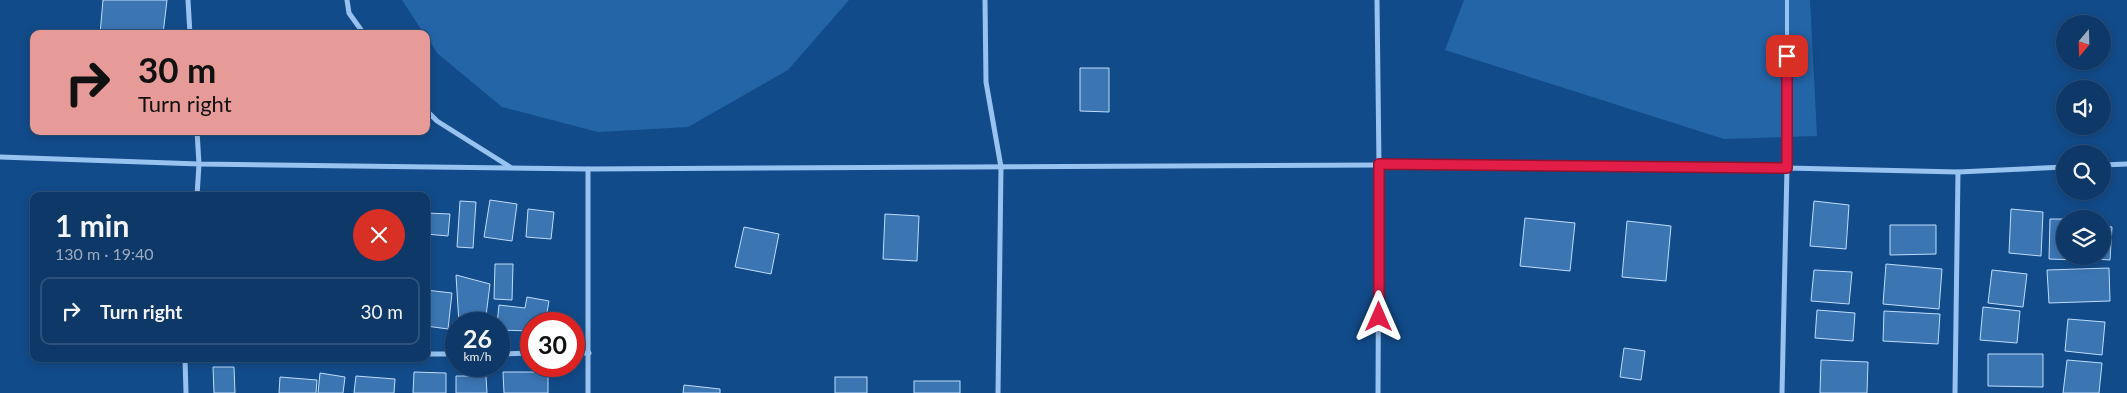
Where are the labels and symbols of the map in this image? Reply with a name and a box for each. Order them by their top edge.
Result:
north arrow [2056,15,2111,70]
pin [1766,35,1808,77]
position arrow [1352,290,1404,342]
speed limit sign: 30 [520,312,585,377]

